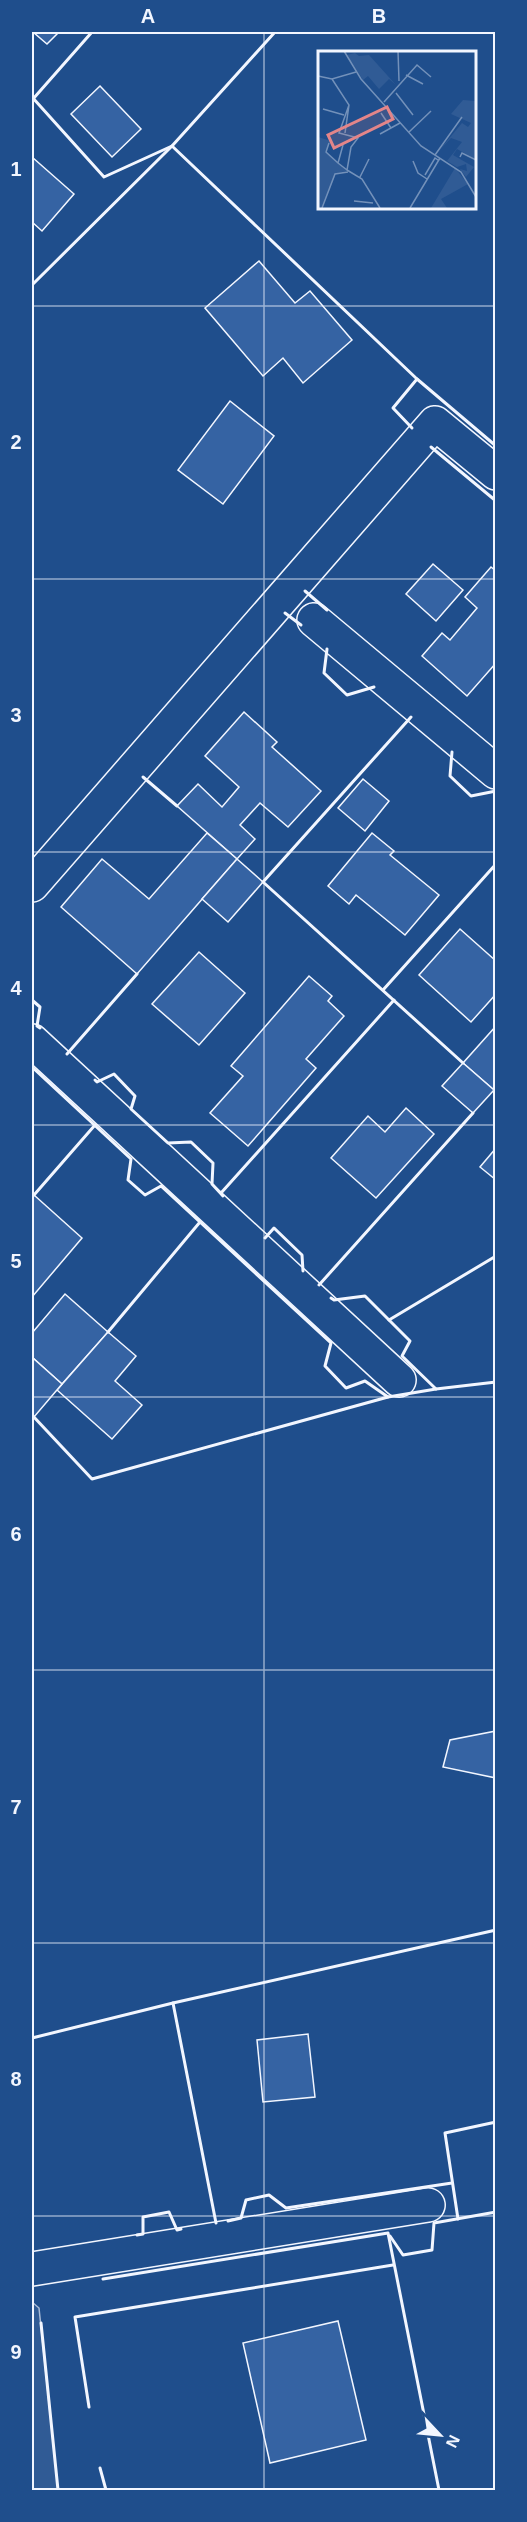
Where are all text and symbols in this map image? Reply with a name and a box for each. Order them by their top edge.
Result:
text: A [141,5,155,27]
text: B [372,5,386,27]
inset map [318,51,476,208]
text: 1 [10,158,22,180]
text: 2 [10,431,22,453]
text: 3 [10,704,22,726]
text: 4 [10,977,22,999]
text: 5 [10,1250,22,1272]
text: 6 [10,1523,22,1545]
text: 7 [10,1796,22,1818]
text: 8 [10,2068,22,2090]
text: 9 [10,2341,22,2363]
north arrow [410,2405,470,2465]
text: N [443,2432,463,2450]

